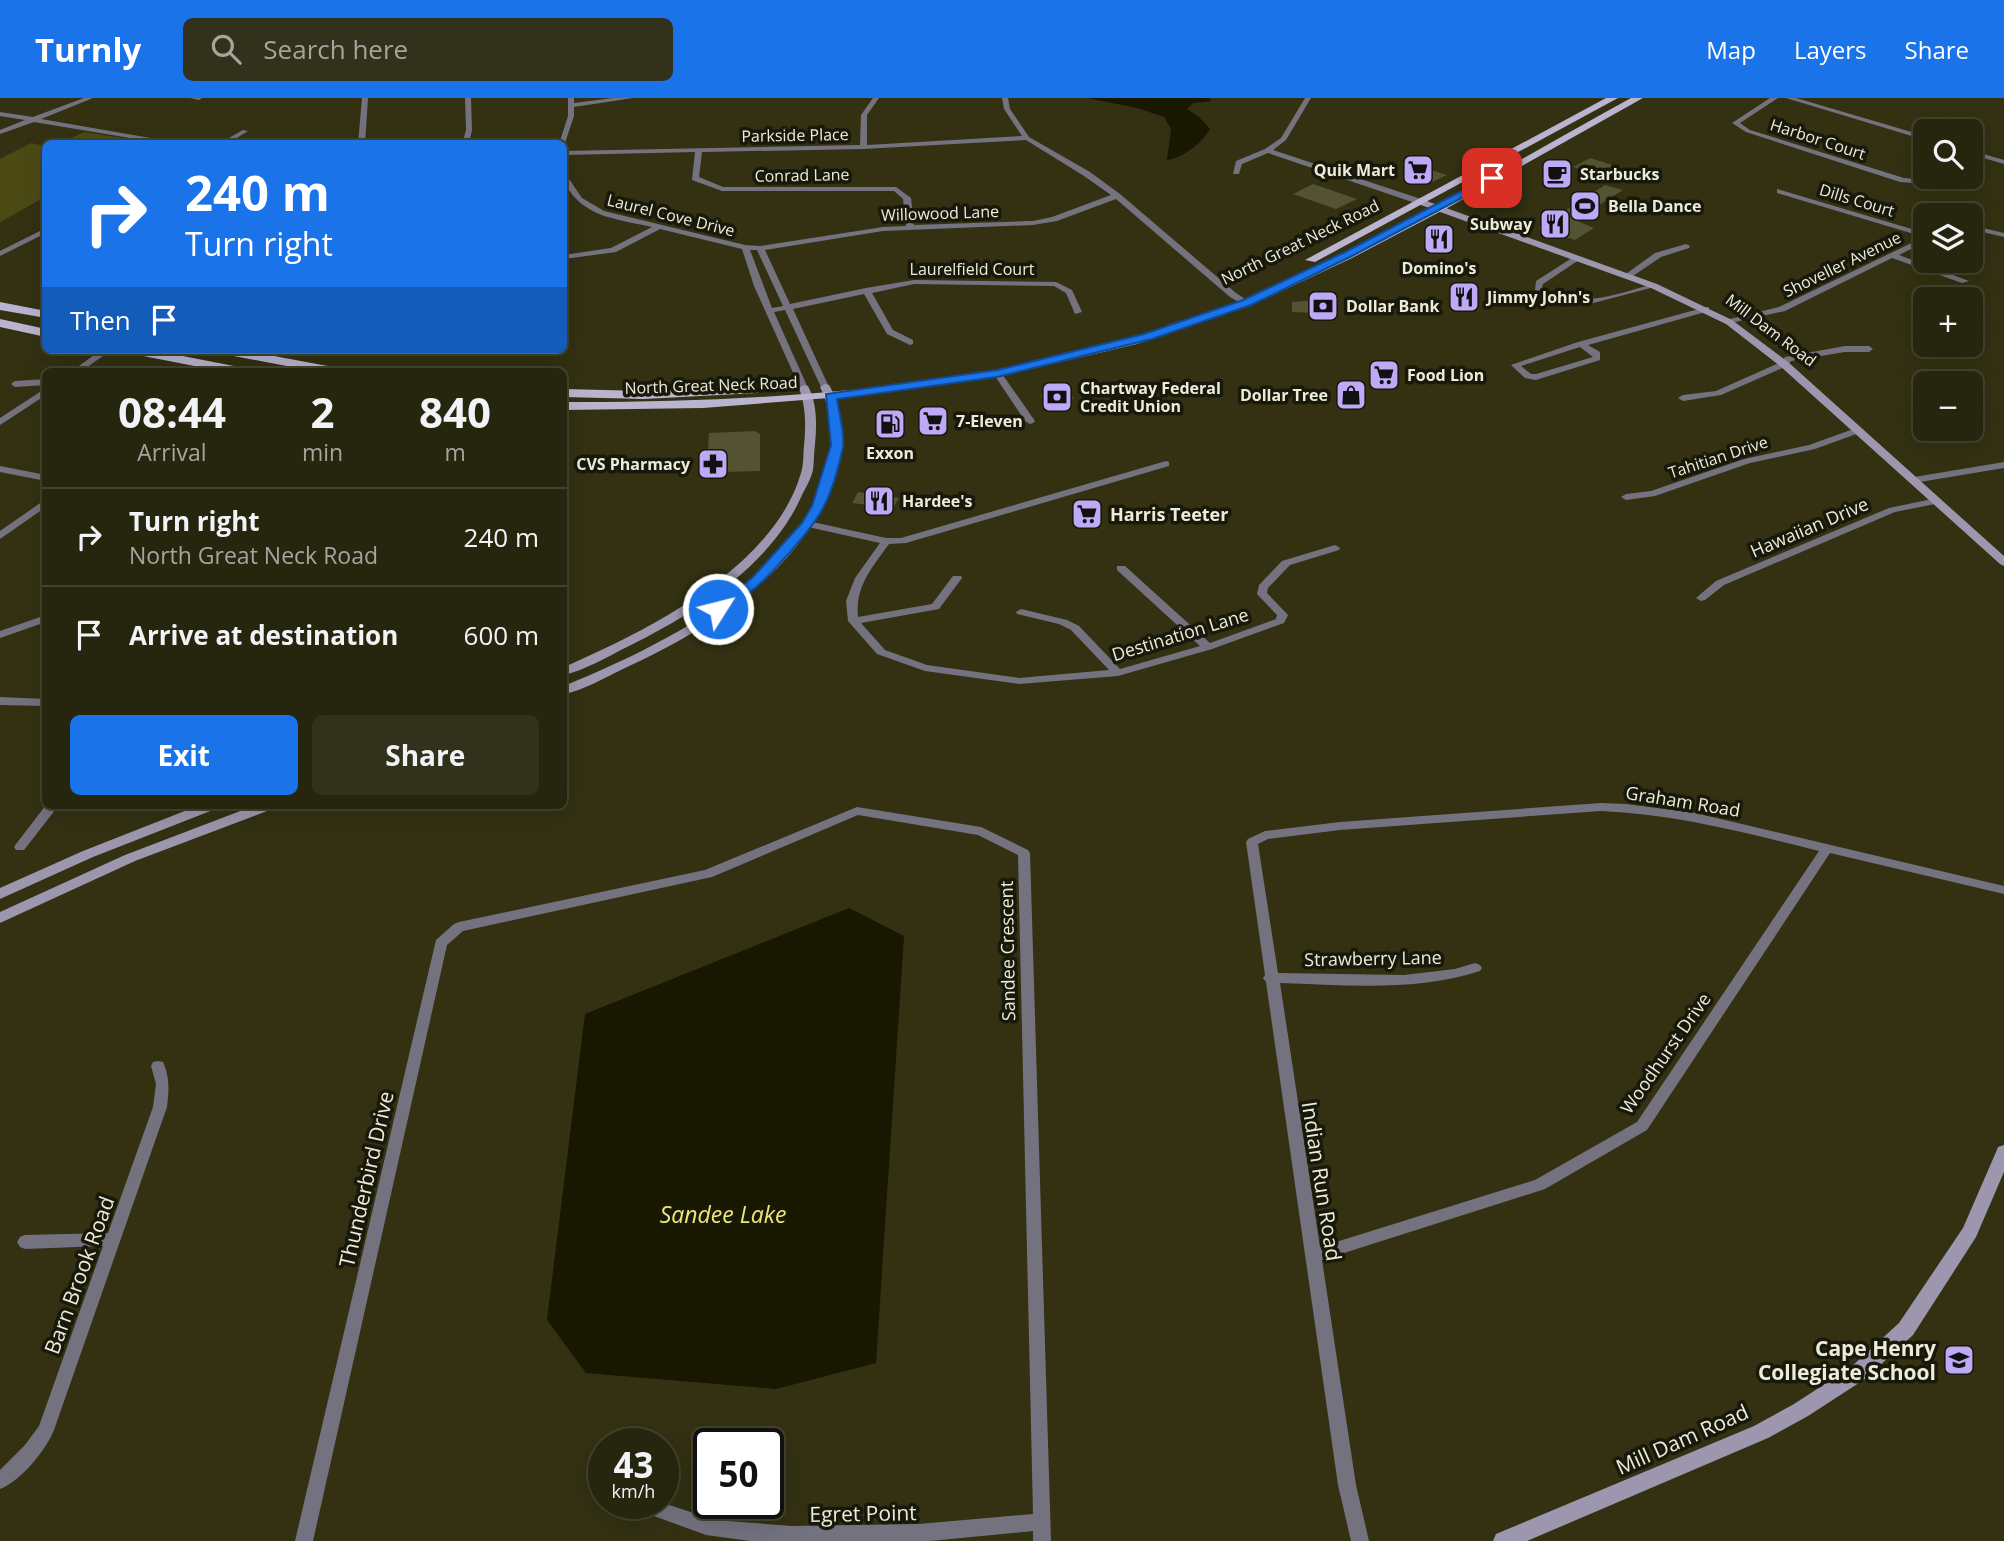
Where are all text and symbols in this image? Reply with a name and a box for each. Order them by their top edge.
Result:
search box [183,18,673,81]
text: Turnly [35,27,141,72]
icon: search [207,30,245,68]
text: Search here [263,31,408,67]
text: Map [1706,33,1756,66]
text: Layers [1794,33,1867,66]
text: Share [1905,33,1969,66]
street label: Harbor Court [1767,113,1869,165]
map controls [1913,119,1983,441]
button: search [1913,119,1983,189]
street label: Parkside Place [741,123,849,147]
pin [1462,148,1522,208]
supermarket icon: Quik Mart [1401,153,1435,187]
cafe icon: Starbucks [1540,157,1574,191]
text: 240 m [185,159,330,225]
place label: Quik Mart [1314,159,1395,181]
icon: arrive [1473,159,1511,197]
street label: Conrad Lane [754,163,850,187]
place label: Starbucks [1580,163,1659,185]
icon: right [70,168,161,259]
street label: Dills Court [1817,178,1897,222]
street label: Laurel Cove Drive [605,189,737,241]
sports icon: Bella Dance [1568,189,1602,223]
street label: North Great Neck Road [1217,194,1383,290]
place label: Bella Dance [1608,195,1702,217]
street label: Willowood Lane [881,200,999,226]
button: layers [1913,203,1983,273]
restaurant icon: Subway [1538,207,1572,241]
place label: Subway [1470,213,1533,235]
text: Turn right [185,222,333,265]
restaurant icon: Domino's [1422,222,1456,256]
street label: Shoveller Avenue [1779,226,1905,302]
place label: Domino's [1402,257,1477,279]
street label: Laurelfield Court [910,258,1035,280]
restaurant icon: Jimmy John's [1447,280,1481,314]
place label: Jimmy John's [1485,286,1590,308]
button: + [1913,287,1983,357]
bank icon: Dollar Bank [1306,289,1340,323]
street label: Mill Dam Road [1721,289,1821,371]
place label: Dollar Bank [1346,295,1440,317]
icon: arrive [145,301,183,339]
text: Then [70,302,131,338]
supermarket icon: Food Lion [1367,358,1401,392]
place label: Food Lion [1407,364,1484,386]
street label: North Great Neck Road [624,371,798,399]
button: − [1913,371,1983,441]
place label: Chartway Federal Credit Union [1080,377,1221,417]
shop icon: Dollar Tree [1334,378,1368,412]
bank icon: Chartway Federal Credit Union [1040,380,1074,414]
text: 08:44 [118,383,226,440]
text: 2 [310,383,335,440]
text: 840 [419,383,491,440]
place label: Dollar Tree [1240,384,1328,406]
supermarket icon: 7-Eleven [916,404,950,438]
fuel station icon: Exxon [873,407,907,441]
place label: 7-Eleven [956,410,1023,432]
street label: Tahitian Drive [1665,431,1771,483]
text: Arrival [137,436,207,468]
text: min [302,436,343,468]
text: m [444,436,466,468]
place label: Exxon [866,442,914,464]
pharmacy icon: CVS Pharmacy [696,447,730,481]
place label: CVS Pharmacy [576,453,691,475]
restaurant icon: Hardee's [862,484,896,518]
place label: Hardee's [902,490,972,512]
street label: Hawaiian Drive [1746,491,1872,563]
supermarket icon: Harris Teeter [1070,497,1104,531]
place label: Harris Teeter [1110,502,1228,526]
text: Turn right [129,503,260,539]
icon: right [70,518,108,556]
text: 240 m [464,519,539,555]
text: North Great Neck Road [129,539,378,571]
position arrow [681,572,755,646]
street label: Destination Lane [1109,602,1251,666]
icon: arrive [70,616,108,654]
text: Arrive at destination [129,617,398,653]
text: 600 m [464,617,539,653]
button: Exit [70,715,298,795]
button: Share [312,715,539,795]
street label: Graham Road [1624,780,1742,822]
street label: Sandee Crescent [994,881,1020,1021]
street label: Strawberry Lane [1304,945,1442,971]
street label: Woodhurst Drive [1614,988,1716,1118]
street label: Thunderbird Drive [332,1088,400,1270]
street label: Indian Run Road [1296,1099,1348,1263]
street label: Barn Brook Road [37,1192,121,1358]
water label: Sandee Lake [660,1198,786,1230]
place label: Cape Henry Collegiate School [1758,1334,1936,1386]
school or university icon: Cape Henry Collegiate School [1942,1343,1976,1377]
street label: Mill Dam Road [1611,1397,1753,1481]
speed limit sign: 50 [693,1428,784,1519]
text: 43 [613,1441,654,1488]
text: km/h [612,1479,655,1503]
street label: Egret Point [809,1498,917,1528]

